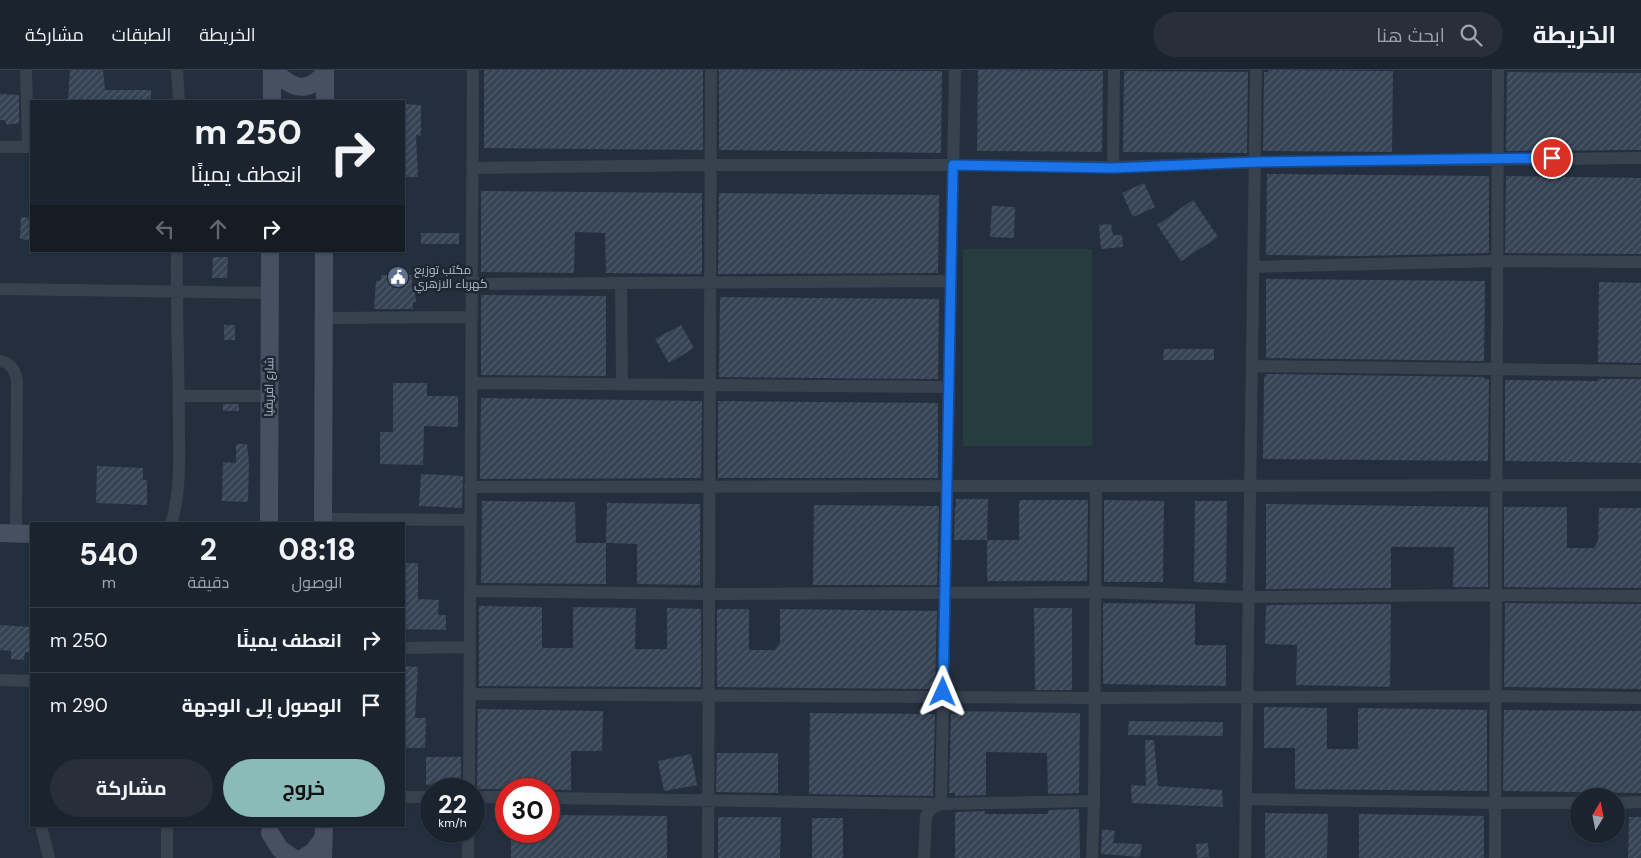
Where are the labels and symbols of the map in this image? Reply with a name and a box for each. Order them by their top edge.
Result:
pin [1531,137,1573,179]
place label: مكتب توزيع كهرباء الازهري [414,262,488,294]
public building icon: مكتب توزيع كهرباء الازهري [386,265,410,289]
street label: شارع افريقيا [260,357,278,417]
position arrow [916,665,968,717]
speed limit sign: 30 [495,778,560,843]
north arrow [1570,788,1625,842]

